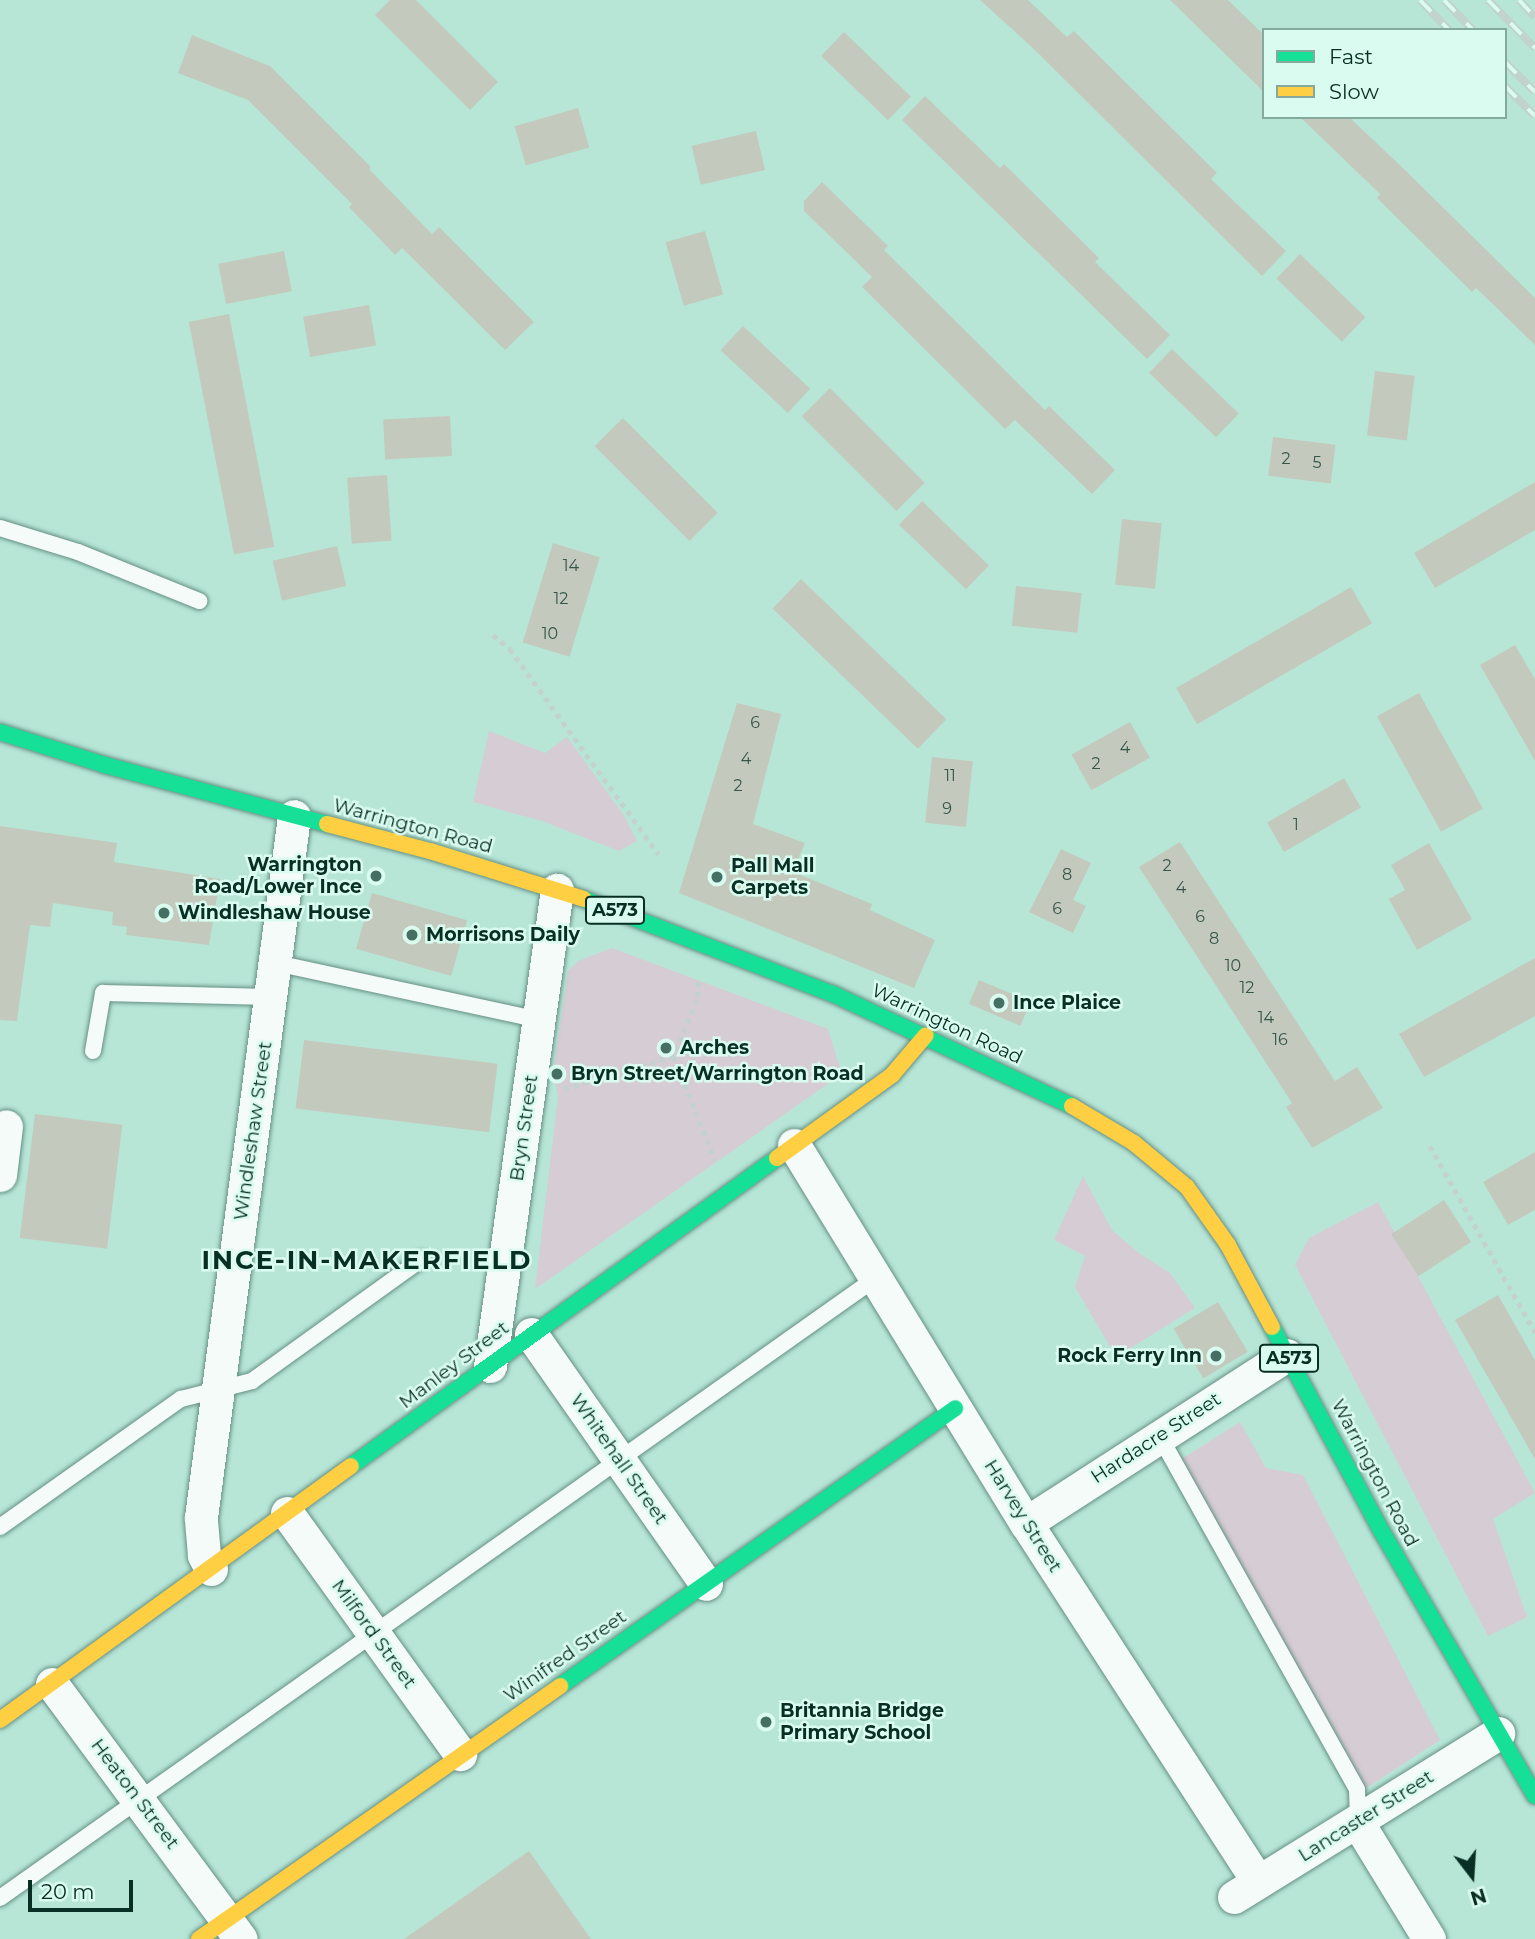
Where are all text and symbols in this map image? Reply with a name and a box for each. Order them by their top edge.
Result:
legend [1262,28,1507,119]
text: Fast [1329,44,1373,69]
text: Slow [1329,79,1379,104]
house number: 2 [1281,449,1291,469]
house number: 5 [1312,453,1322,473]
house number: 14 [563,556,579,576]
house number: 12 [554,589,568,609]
house number: 10 [542,624,558,644]
house number: 6 [750,713,760,733]
house number: 4 [1120,738,1130,758]
house number: 4 [741,749,751,769]
house number: 2 [1091,754,1101,774]
house number: 11 [944,766,956,786]
house number: 2 [733,776,743,796]
street label: Warrington Road [331,794,495,858]
house number: 9 [942,799,952,819]
house number: 1 [1293,815,1299,835]
place label: Warrington Road/Lower Ince [194,854,362,898]
place label: Pall Mall Carpets [731,855,814,899]
house number: 2 [1162,856,1172,876]
house number: 8 [1062,865,1072,885]
marker: Warrington Road/Lower Ince [368,868,384,884]
marker: Pall Mall Carpets [709,869,725,885]
house number: 4 [1176,878,1186,898]
road number: A573 [584,896,646,925]
house number: 6 [1052,899,1062,919]
place label: Windleshaw House [178,902,371,924]
marker: Windleshaw House [156,905,172,921]
house number: 6 [1195,907,1205,927]
place label: Morrisons Daily [426,924,580,946]
marker: Morrisons Daily [404,927,420,943]
house number: 8 [1209,929,1219,949]
house number: 10 [1225,956,1241,976]
house number: 12 [1240,978,1254,998]
street label: Warrington Road [868,979,1026,1069]
place label: Ince Plaice [1013,992,1121,1014]
marker: Ince Plaice [991,995,1007,1011]
house number: 14 [1258,1008,1274,1028]
house number: 16 [1272,1030,1288,1050]
place label: Arches [680,1037,749,1059]
street label: Windleshaw Street [229,1040,277,1222]
marker: Arches [658,1040,674,1056]
place label: Bryn Street/Warrington Road [571,1063,864,1085]
marker: Bryn Street/Warrington Road [549,1066,565,1082]
street label: Bryn Street [505,1073,543,1183]
district label: INCE-IN-MAKERFIELD [204,1245,530,1277]
street label: Manley Street [395,1316,513,1414]
road number: A573 [1258,1344,1320,1372]
place label: Rock Ferry Inn [1057,1345,1202,1367]
marker: Rock Ferry Inn [1208,1348,1224,1364]
street label: Hardacre Street [1087,1388,1225,1488]
street label: Whitehall Street [565,1389,673,1529]
street label: Warrington Road [1326,1395,1424,1551]
street label: Harvey Street [979,1455,1067,1577]
street label: Milford Street [327,1575,421,1693]
street label: Winifred Street [499,1605,631,1707]
place label: Britannia Bridge Primary School [780,1700,944,1744]
marker: Britannia Bridge Primary School [758,1714,774,1730]
street label: Heaton Street [86,1734,184,1854]
street label: Lancaster Street [1294,1765,1438,1867]
north arrow [1437,1841,1507,1911]
scale bar [32,1866,136,1910]
text: 20 m [41,1879,95,1904]
text: N [1468,1883,1489,1910]

